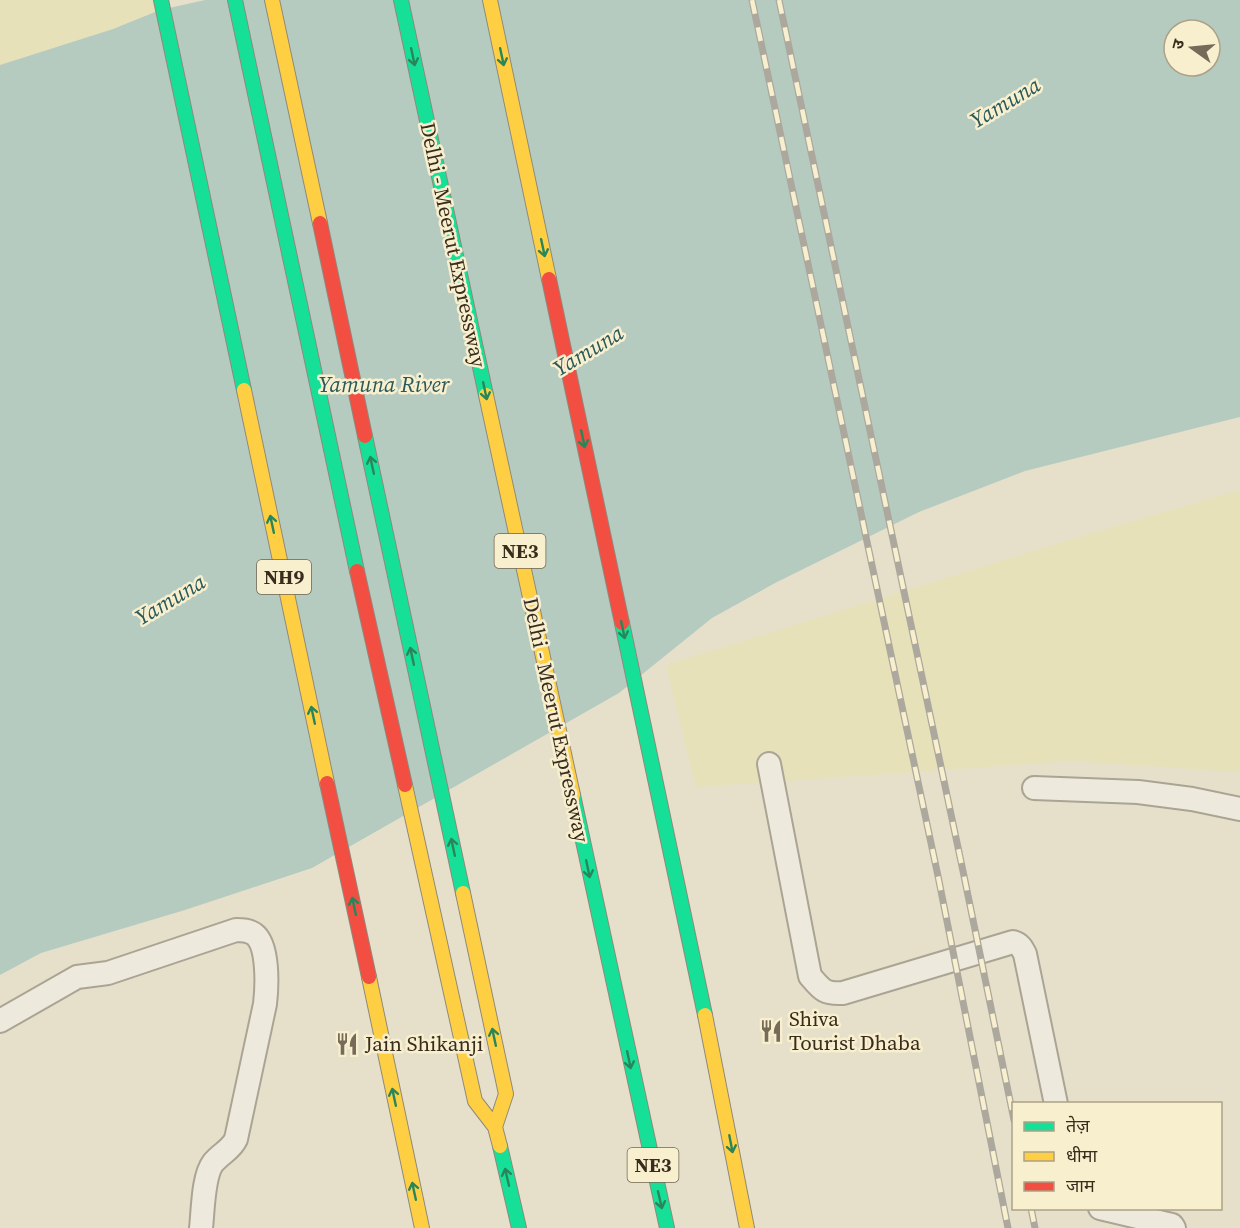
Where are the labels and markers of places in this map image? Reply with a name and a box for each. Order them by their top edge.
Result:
place label: Shiva Tourist Dhaba [789,1004,921,1057]
restaurant icon: Shiva Tourist Dhaba [758,1018,784,1044]
place label: Jain Shikanji [364,1029,483,1058]
restaurant icon: Jain Shikanji [334,1031,360,1057]

